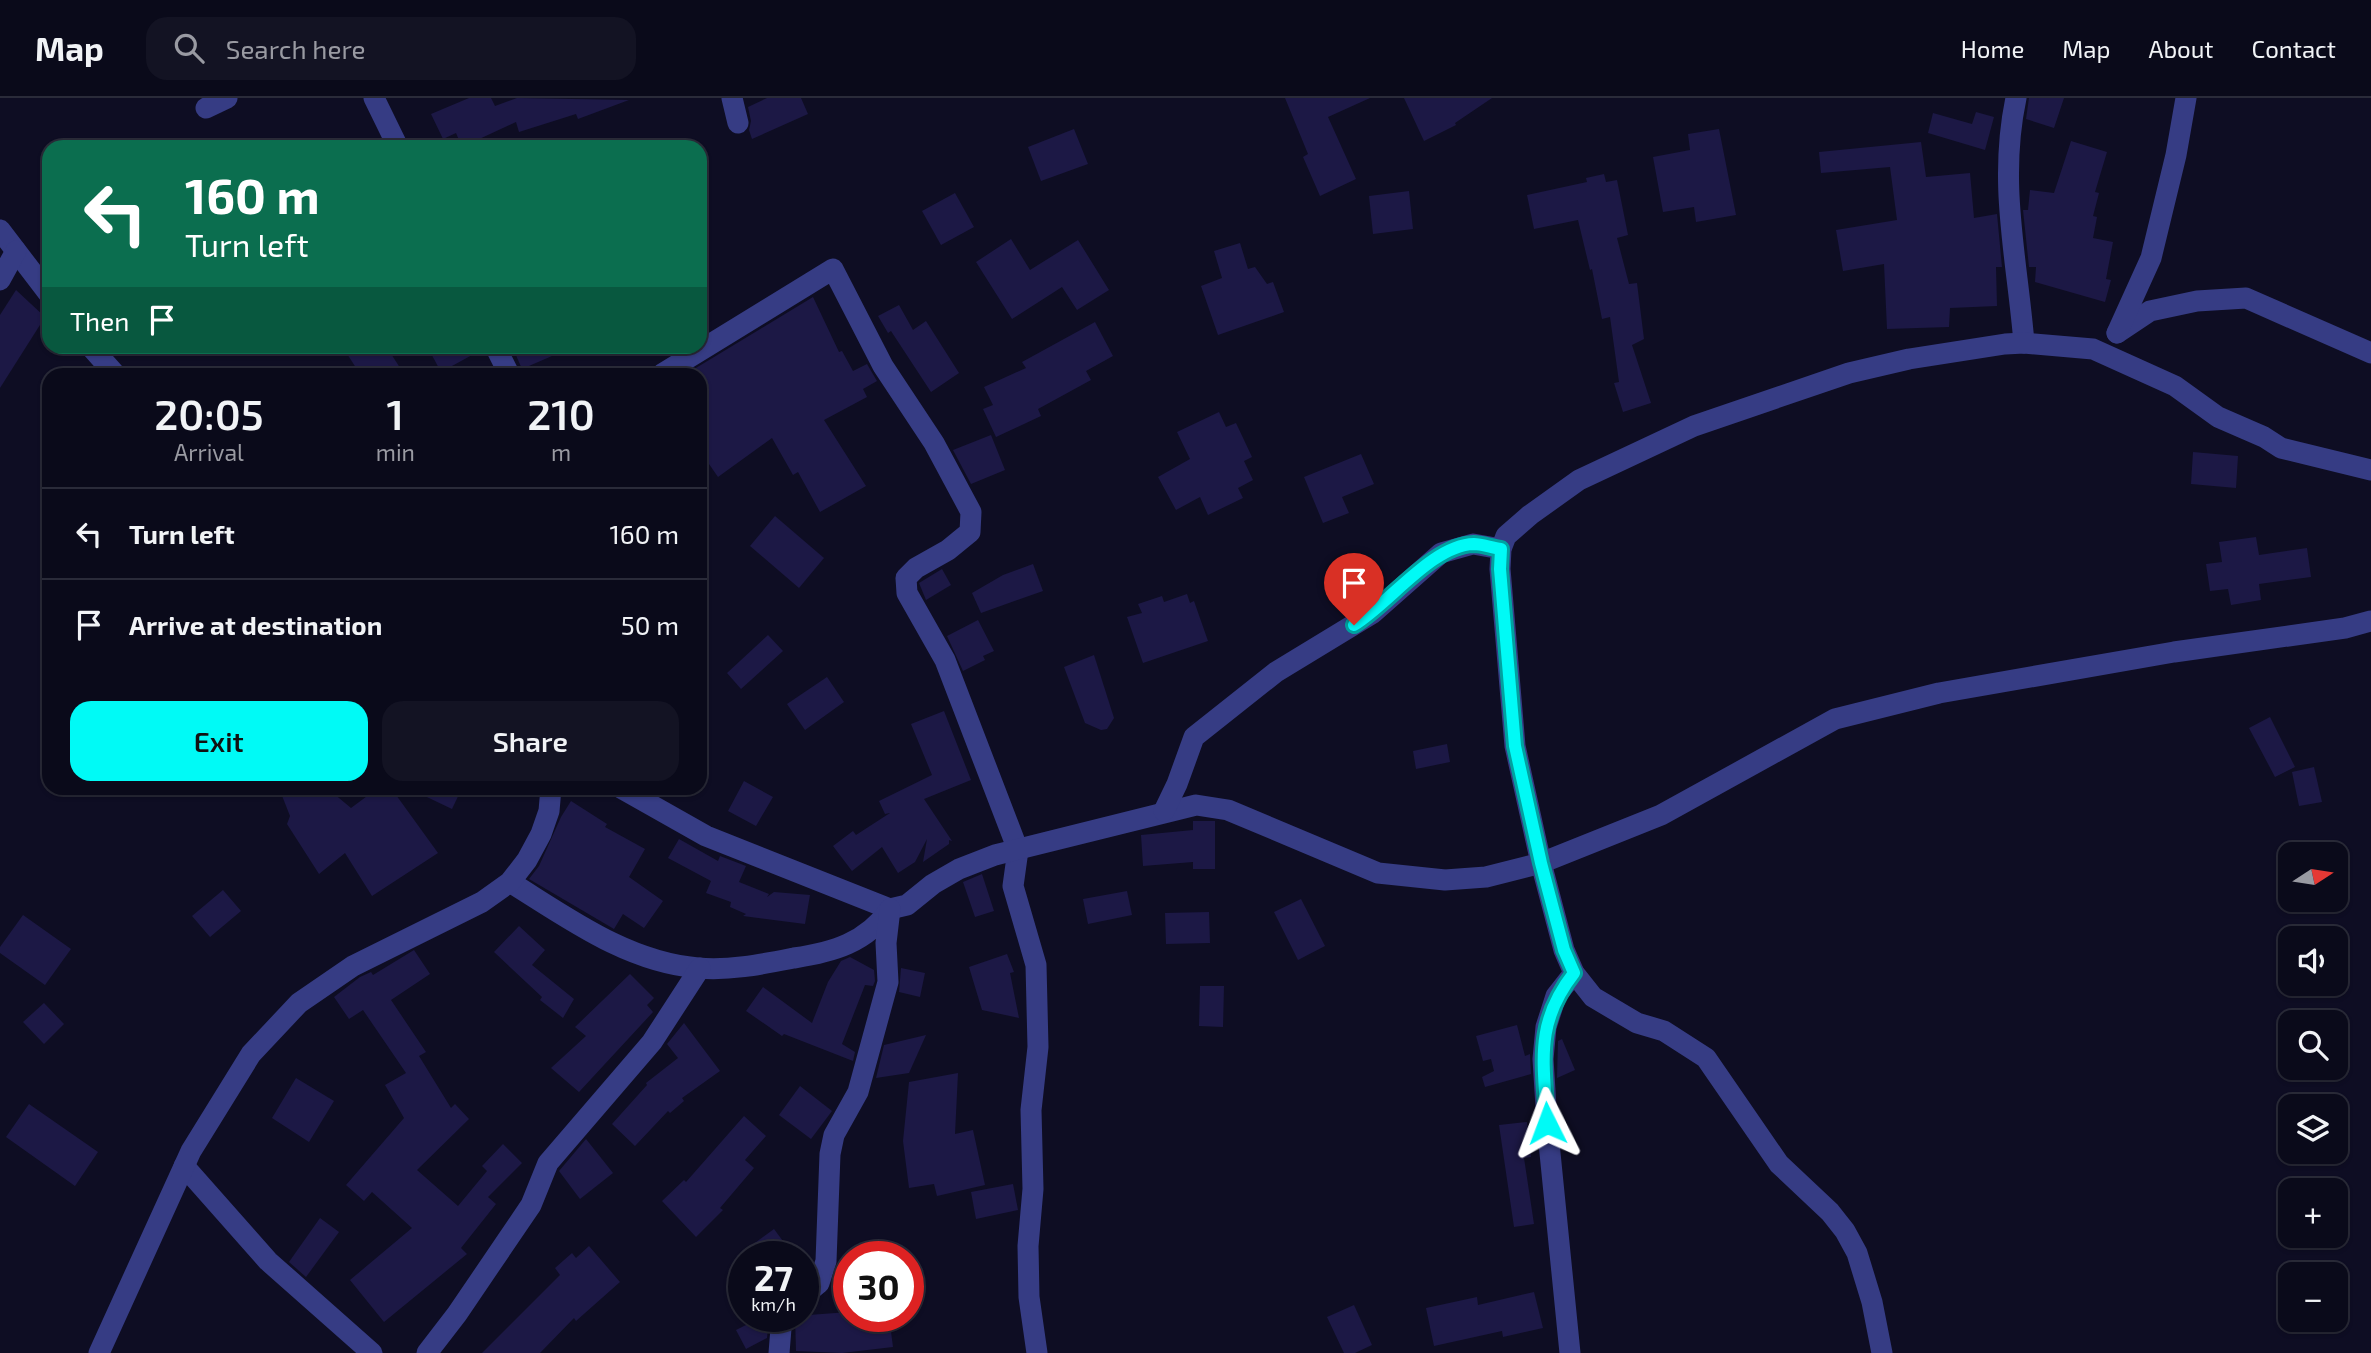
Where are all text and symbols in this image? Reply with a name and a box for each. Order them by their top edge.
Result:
search box [146,17,636,80]
text: Map [35,28,104,68]
icon: search [170,29,208,67]
text: Search here [226,33,365,64]
text: Home [1961,34,2024,63]
text: Map [2062,34,2110,63]
text: About [2148,34,2214,63]
text: Contact [2252,34,2336,63]
text: 160 m [185,165,320,224]
icon: left [70,168,161,259]
text: Turn left [185,225,309,263]
icon: arrive [143,301,181,339]
text: Then [70,305,129,336]
text: 20:05 [154,388,264,438]
text: 1 [387,388,404,438]
text: 210 [527,388,595,438]
text: Arrival [174,438,244,466]
text: min [376,438,415,466]
text: m [551,438,571,466]
icon: left [70,515,108,553]
text: Turn left [129,518,235,549]
text: 160 m [610,518,679,549]
pin [1324,553,1384,625]
icon: arrive [1335,564,1373,602]
icon: arrive [70,606,108,644]
text: Arrive at destination [129,609,382,640]
text: 50 m [621,609,679,640]
button: Exit [70,701,368,781]
button: Share [382,701,679,781]
north arrow [2278,842,2348,912]
map controls [2278,842,2348,1332]
button: sound [2278,926,2348,996]
button: search [2278,1010,2348,1080]
position arrow [1510,1086,1584,1160]
button: layers [2278,1094,2348,1164]
button: + [2278,1178,2348,1248]
speed limit sign: 30 [833,1241,924,1332]
text: 27 [754,1256,793,1298]
button: − [2278,1262,2348,1332]
text: km/h [751,1293,796,1315]

